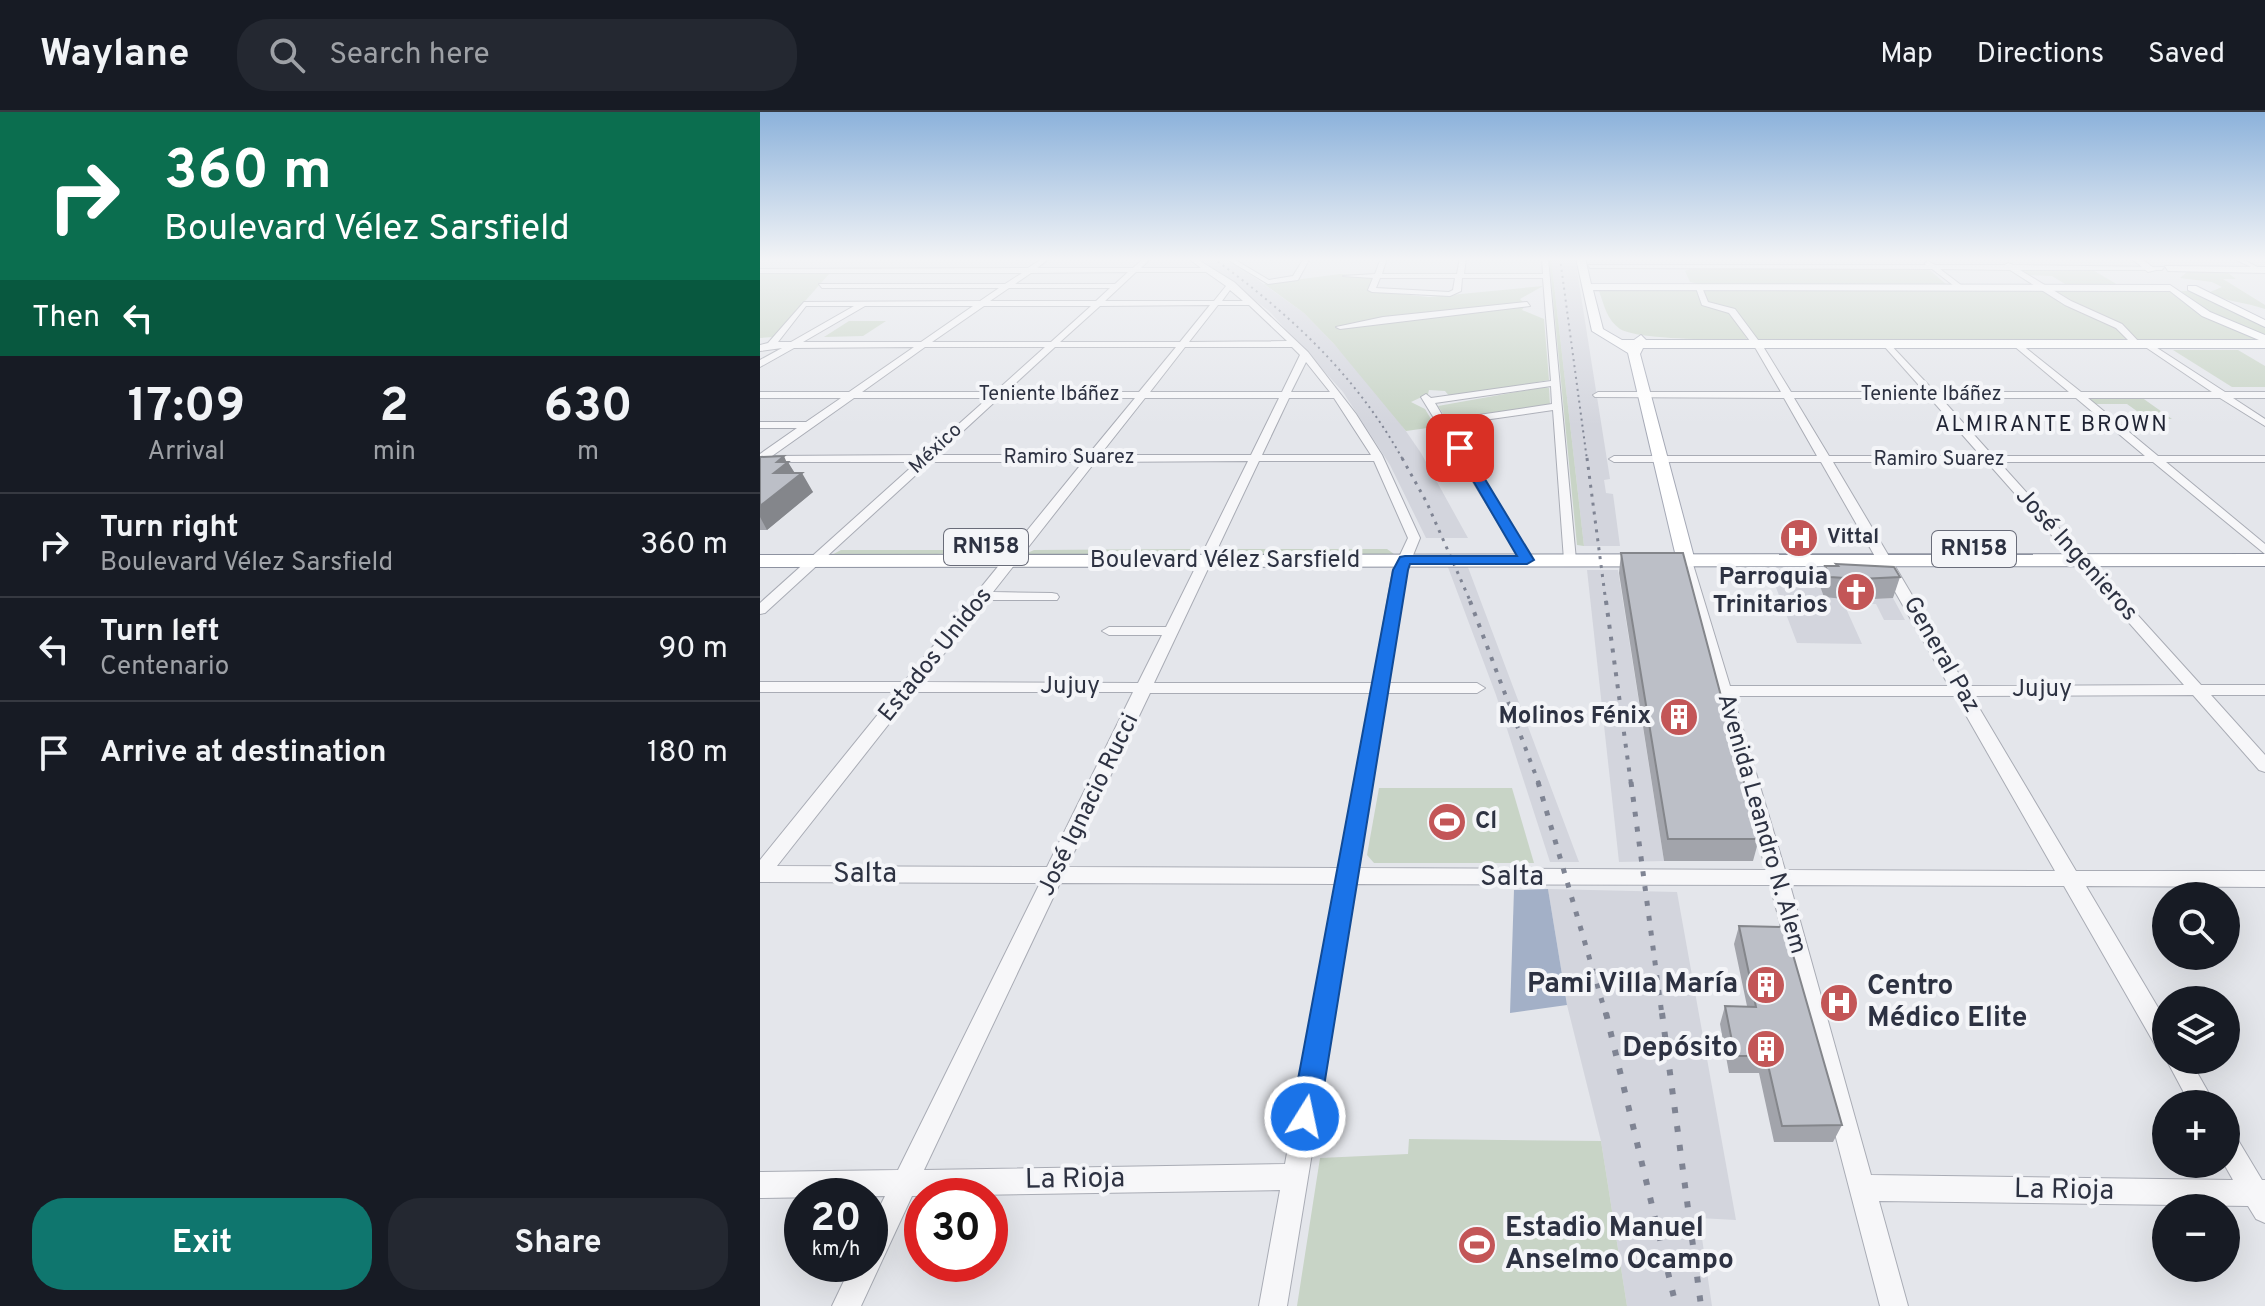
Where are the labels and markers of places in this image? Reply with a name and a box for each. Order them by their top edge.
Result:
pin [1426,414,1494,482]
hospital icon: Vittal [1778,517,1820,559]
place label: Vittal [1827,525,1879,551]
place label: Parroquia Trinitarios [1713,563,1828,621]
church icon: Parroquia Trinitarios [1835,571,1877,613]
building icon: Molinos Fénix [1658,696,1700,738]
place label: Molinos Fénix [1498,702,1651,732]
sports icon: Cl [1426,801,1468,843]
place label: Cl [1475,807,1497,837]
building icon: Pami Villa María [1745,964,1787,1006]
place label: Pami Villa María [1527,967,1738,1003]
place label: Centro Médico Elite [1867,969,2027,1037]
hospital icon: Centro Médico Elite [1818,982,1860,1024]
building icon: Depósito [1745,1028,1787,1070]
place label: Depósito [1622,1031,1738,1067]
place label: Estadio Manuel Anselmo Ocampo [1505,1211,1734,1279]
sports icon: Estadio Manuel Anselmo Ocampo [1456,1224,1498,1266]

